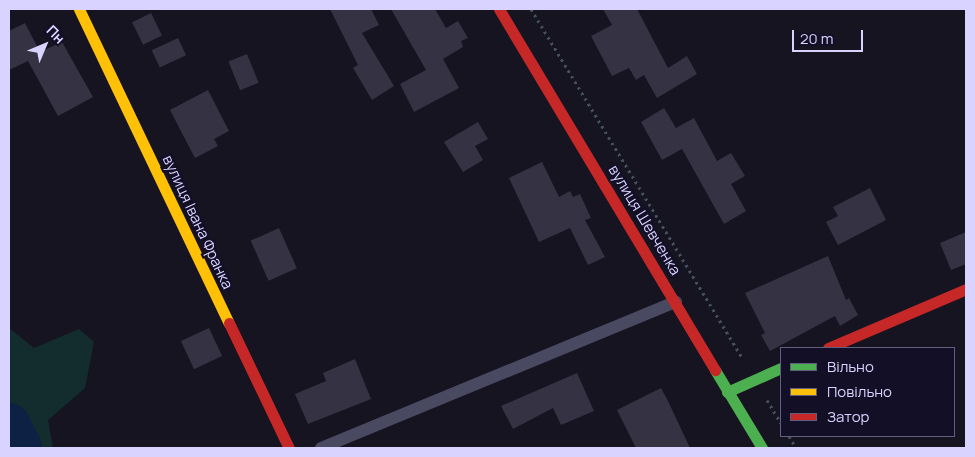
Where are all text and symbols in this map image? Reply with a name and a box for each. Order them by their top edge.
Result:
north arrow [20,20,70,70]
scale bar [795,20,866,52]
text: Пн [43,21,69,47]
text: 20 m [800,28,833,49]
street label: вулиця Івана Франка [159,152,237,292]
street label: вулиця Шевченка [605,162,685,278]
legend [780,347,955,437]
text: Вільно [827,356,874,377]
text: Повільно [827,381,892,402]
text: Затор [827,406,869,427]

